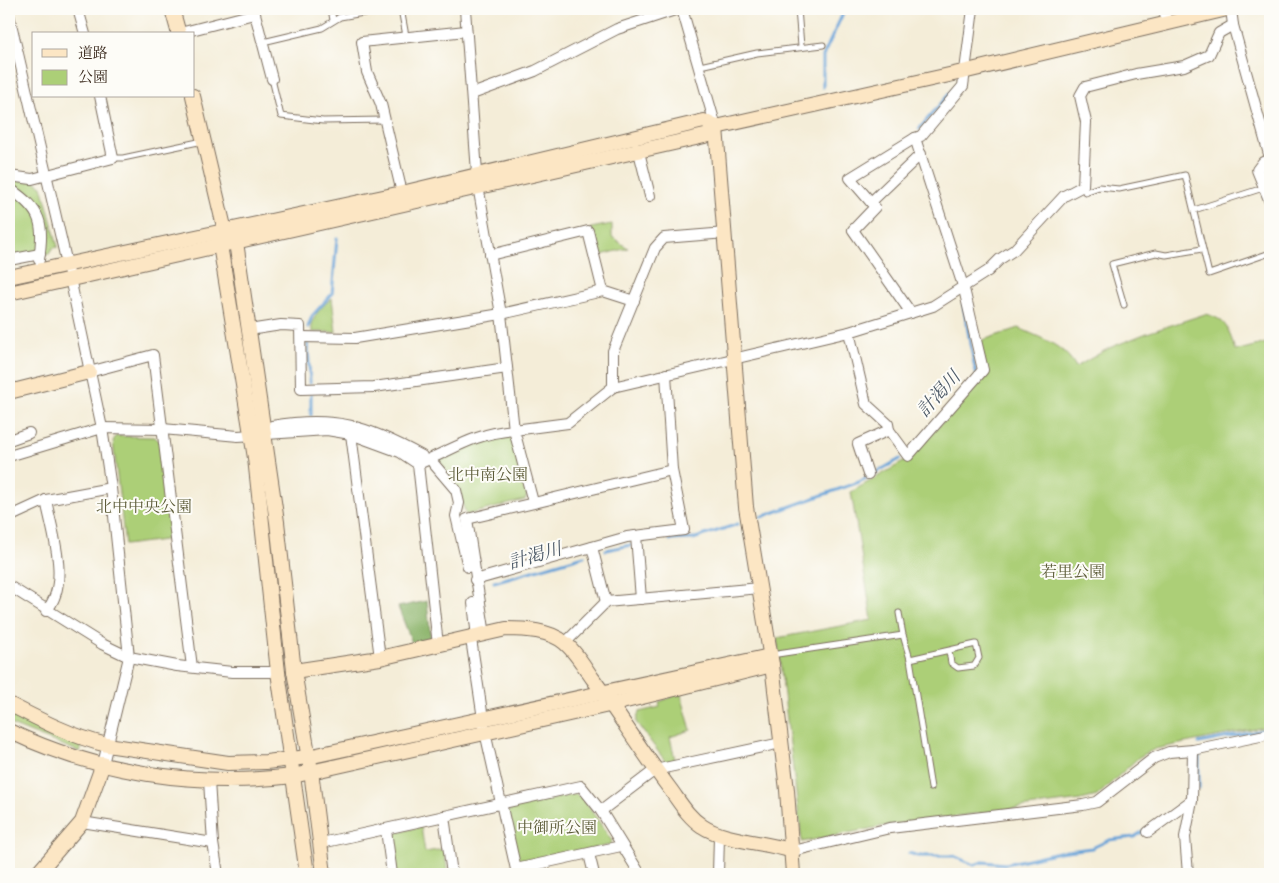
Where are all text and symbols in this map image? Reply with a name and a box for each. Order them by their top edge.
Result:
legend [32,32,195,98]
text: 道路 [78,44,108,62]
text: 公園 [78,68,108,86]
water label: 計渇川 [913,365,966,421]
park label: 北中南公園 [448,465,528,484]
park label: 北中中央公園 [96,497,192,516]
water label: 計渇川 [506,538,566,574]
park label: 若里公園 [1041,562,1105,581]
park label: 中御所公園 [517,818,597,837]

